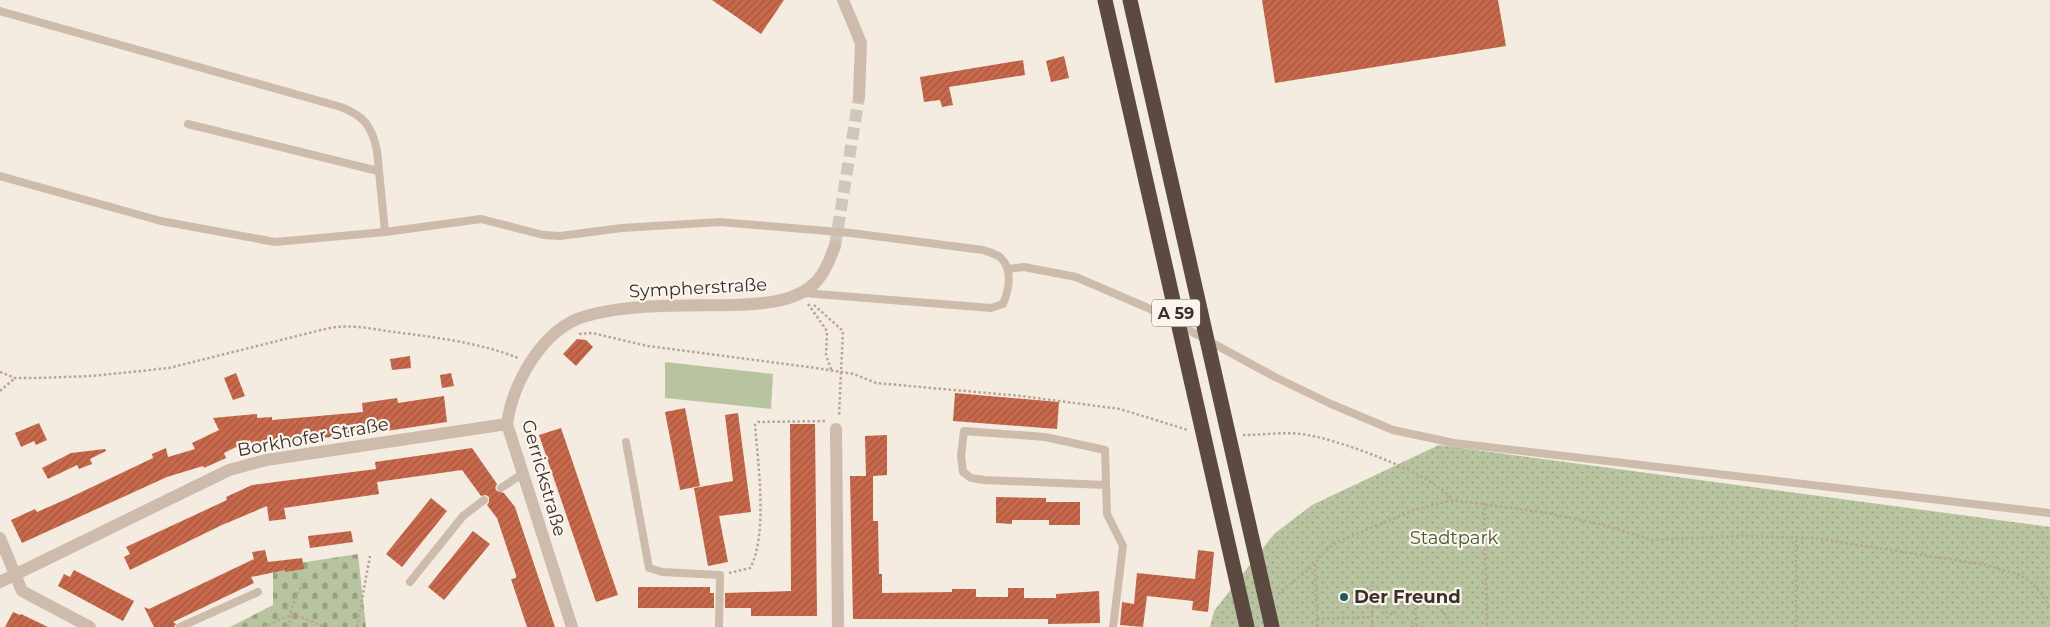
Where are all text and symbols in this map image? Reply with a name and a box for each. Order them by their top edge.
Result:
street label: Sympherstraße [628,273,768,303]
road number: A 59 [1152,300,1200,326]
street label: Borkhofer Straße [236,413,391,461]
street label: Gerrickstraße [517,417,571,539]
park label: Stadtpark [1410,527,1499,549]
place label: Der Freund [1354,586,1461,608]
marker: Der Freund [1338,591,1350,603]

